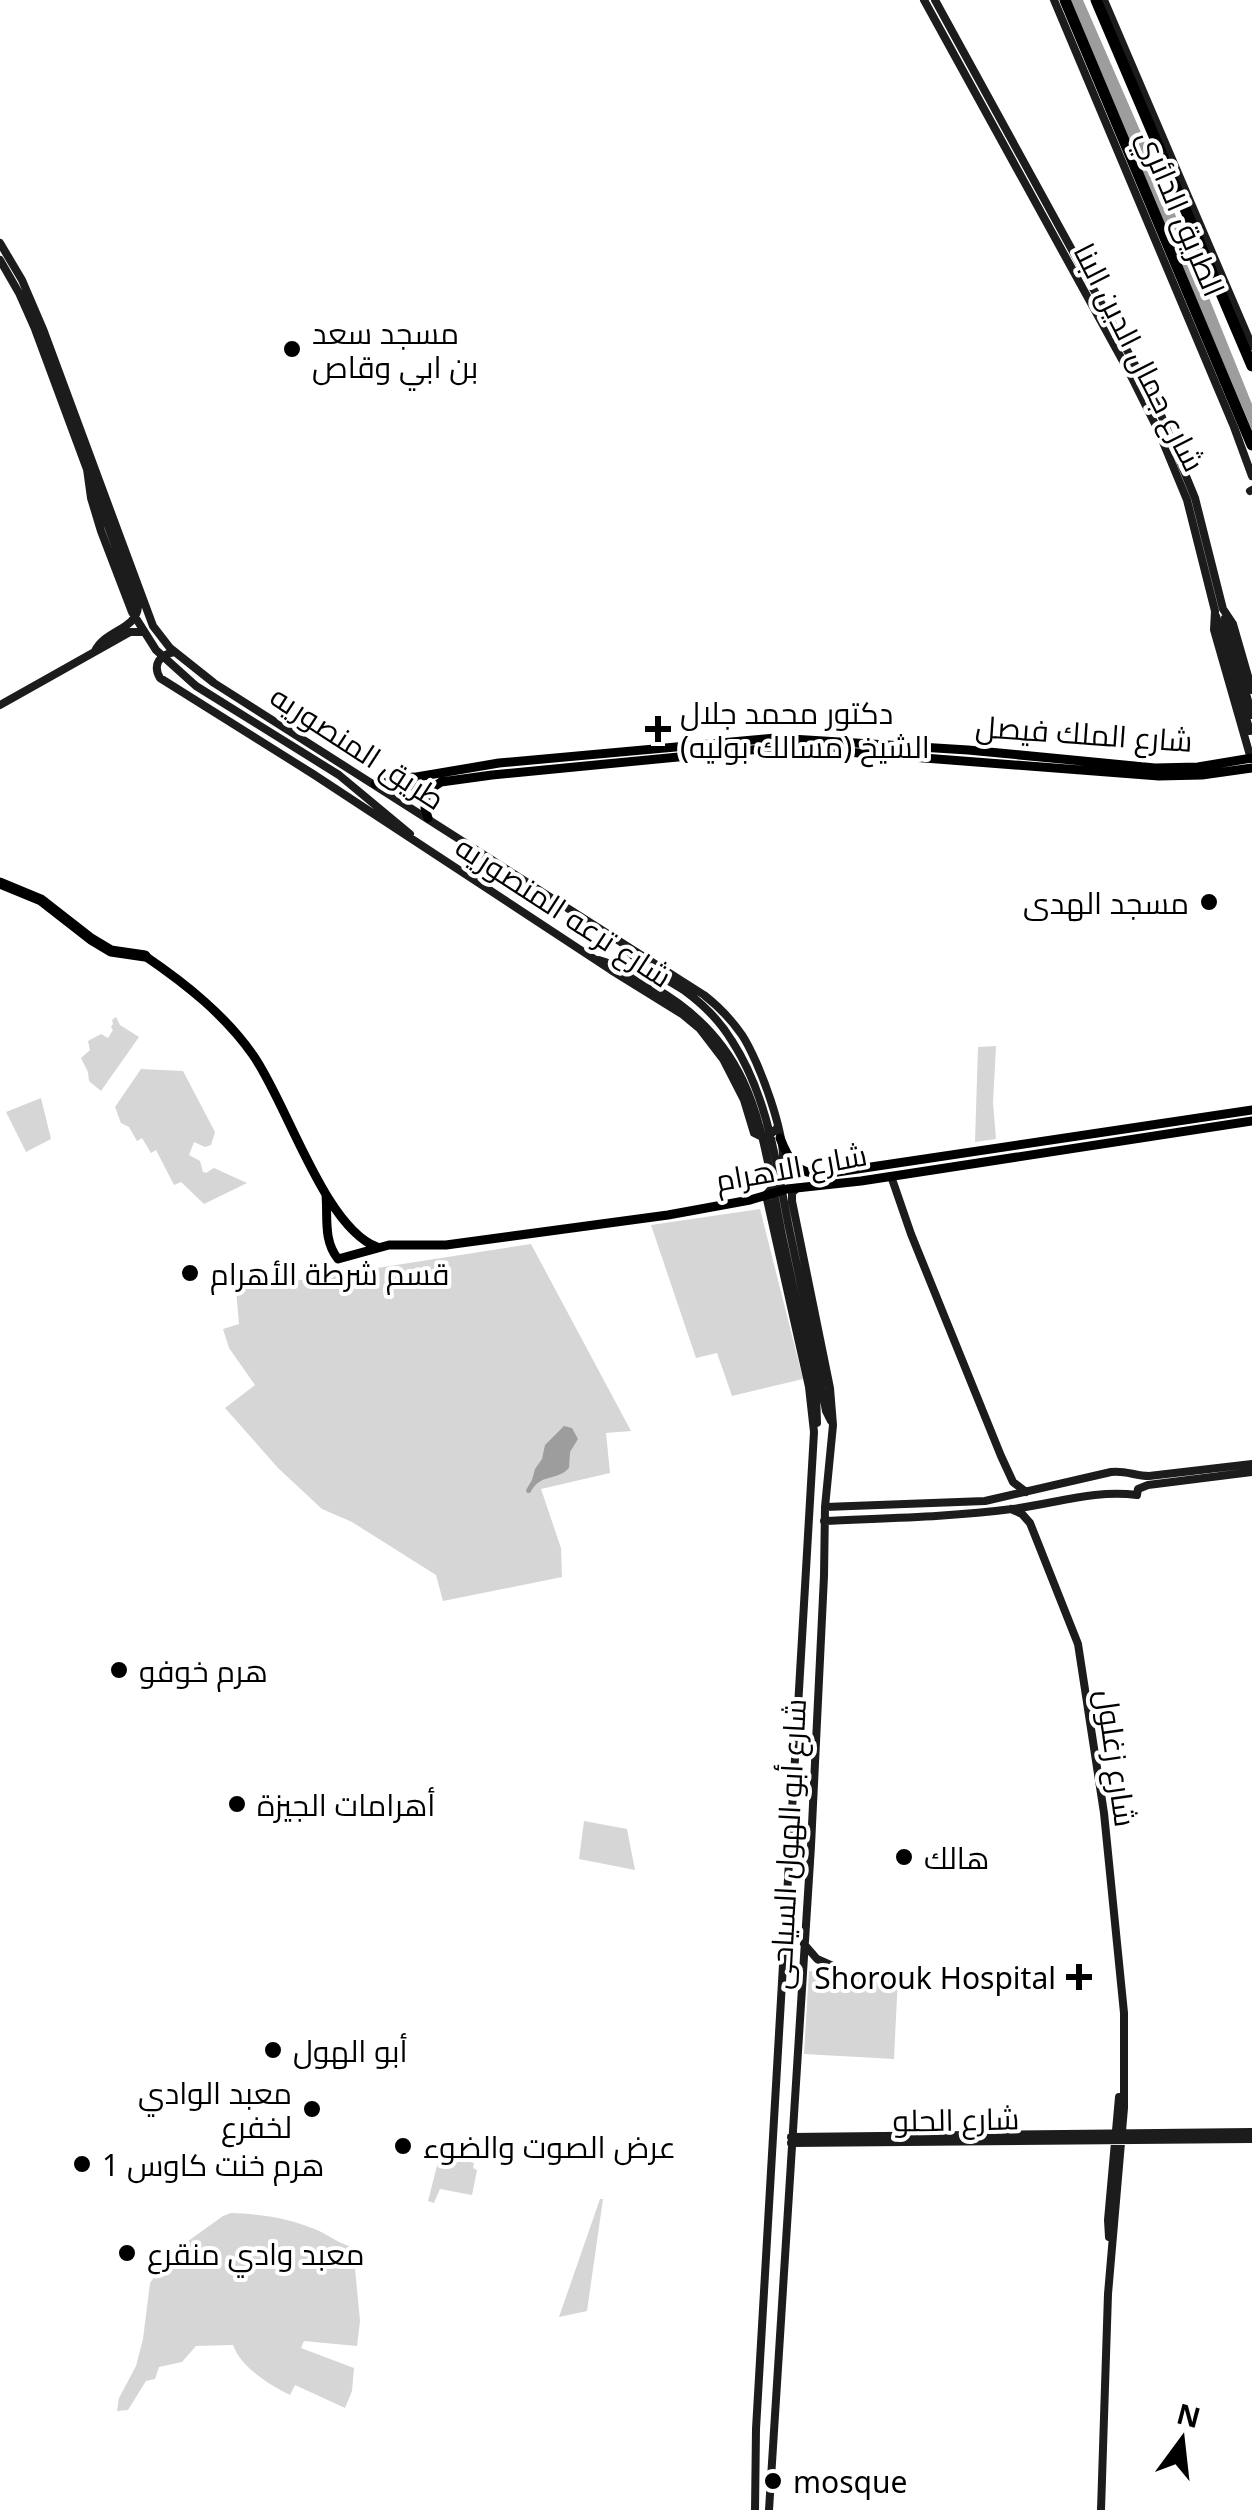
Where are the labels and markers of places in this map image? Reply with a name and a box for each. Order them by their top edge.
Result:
place label: مسجد سعد بن ابي وقاص [312,312,478,391]
marker: مسجد سعد بن ابي وقاص [281,338,303,360]
place label: دكتور محمد جلال الشيخ (مسالك بوليه) [680,692,930,768]
marker: دكتور محمد جلال الشيخ (مسالك بوليه) [645,716,671,742]
place label: مسجد الهدى [1023,882,1189,923]
marker: مسجد الهدى [1198,891,1220,913]
place label: قسم شرطة الأهرام [210,1253,449,1295]
marker: قسم شرطة الأهرام [179,1262,201,1284]
place label: هرم خوفو [139,1650,268,1692]
marker: هرم خوفو [108,1659,130,1681]
place label: أهرامات الجيزة [257,1784,435,1825]
marker: أهرامات الجيزة [226,1793,248,1815]
place label: هالك [924,1837,990,1878]
marker: هالك [893,1846,915,1868]
place label: Shorouk Hospital [814,1957,1056,1998]
marker: Shorouk Hospital [1066,1964,1092,1990]
place label: أبو الهول [293,2030,408,2071]
marker: أبو الهول [262,2039,284,2061]
place label: معبد الوادي لخفرع [138,2072,292,2148]
marker: معبد الوادي لخفرع [301,2098,323,2120]
place label: عرض الصوت والضوء [423,2126,676,2167]
marker: عرض الصوت والضوء [392,2135,414,2157]
place label: هرم خنت كاوس 1 [102,2144,325,2186]
marker: هرم خنت كاوس 1 [71,2153,93,2175]
place label: معبد وادي منقرع [147,2233,364,2278]
marker: معبد وادي منقرع [116,2242,138,2264]
place label: mosque [793,2461,907,2502]
marker: mosque [762,2470,784,2492]

